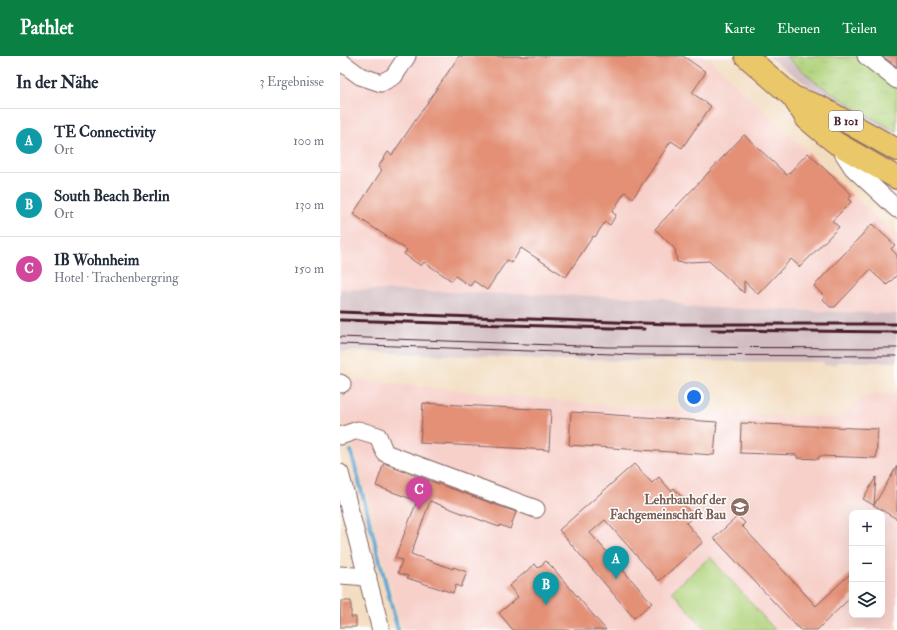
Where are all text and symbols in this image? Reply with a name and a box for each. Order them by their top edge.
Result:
text: Pathlet [20,16,74,40]
text: Karte [724,20,755,37]
text: Ebenen [777,20,820,37]
text: Teilen [842,20,877,37]
text: In der Nähe [16,72,98,93]
text: 3 Ergebnisse [259,74,324,90]
road number: B 101 [829,111,863,131]
text: TE Connectivity [54,123,156,142]
text: A [25,133,33,149]
text: 100 m [293,133,324,149]
text: Ort [54,142,74,158]
text: South Beach Berlin [54,187,170,206]
text: B [25,197,33,213]
text: 130 m [295,197,324,213]
text: Ort [54,206,74,222]
text: IB Wohnheim [54,251,139,270]
text: C [24,261,34,277]
text: 150 m [294,261,324,277]
text: Hotel · Trachenbergring [54,270,179,286]
your location [684,387,704,407]
pin: C [406,477,432,510]
place label: Lehrbauhof der Fachgemeinschaft Bau [610,492,727,524]
school or university icon: Lehrbauhof der Fachgemeinschaft Bau [729,496,751,518]
map controls [849,510,885,618]
button: + [849,510,885,546]
pin: A [603,546,629,579]
button: − [849,546,885,582]
pin: B [533,572,559,605]
button: layers [849,582,885,618]

